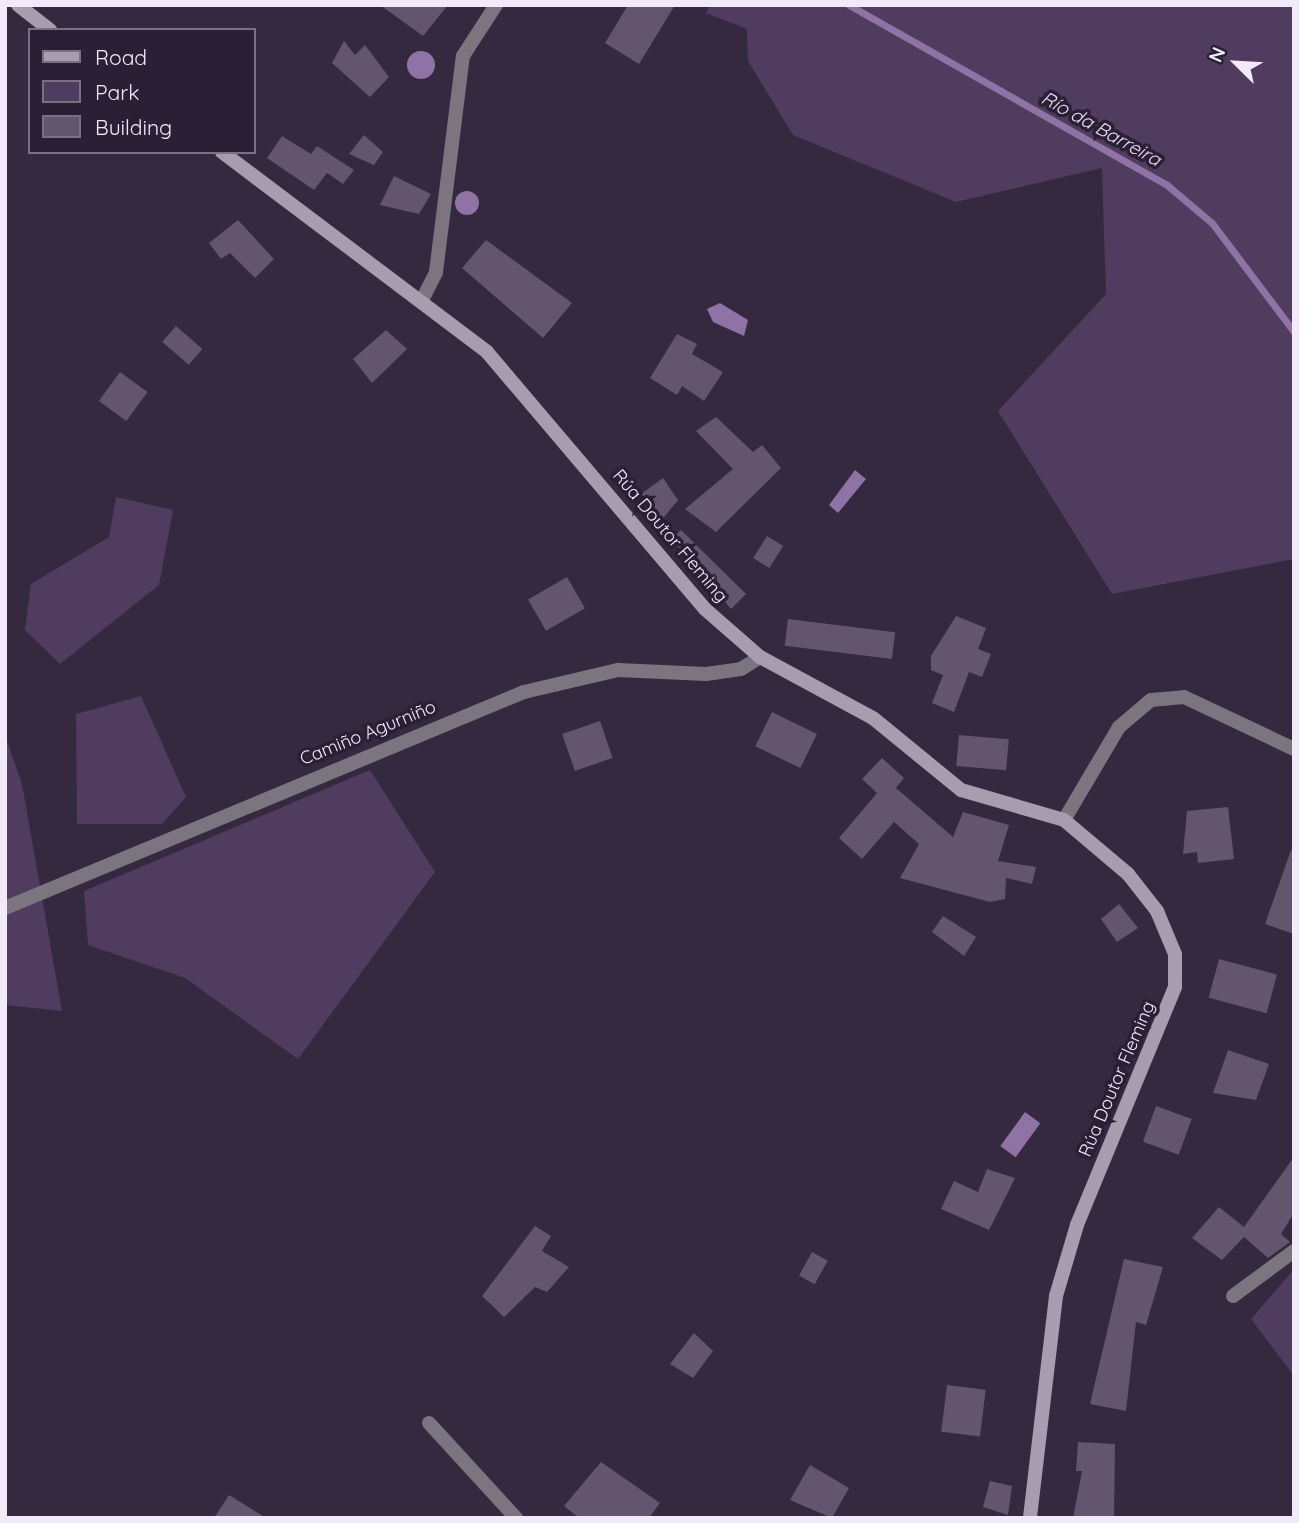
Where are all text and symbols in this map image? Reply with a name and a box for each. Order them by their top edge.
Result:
legend [28,28,256,154]
north arrow [1201,28,1271,98]
text: N [1203,43,1231,66]
text: Road [95,44,147,70]
text: Park [95,79,139,105]
water label: Río da Barreira [1037,87,1165,171]
text: Building [95,114,172,140]
street label: Rúa Doutor Fleming [608,465,732,607]
street label: Camiño Agurniño [297,696,439,770]
street label: Rúa Doutor Fleming [1074,998,1160,1160]

